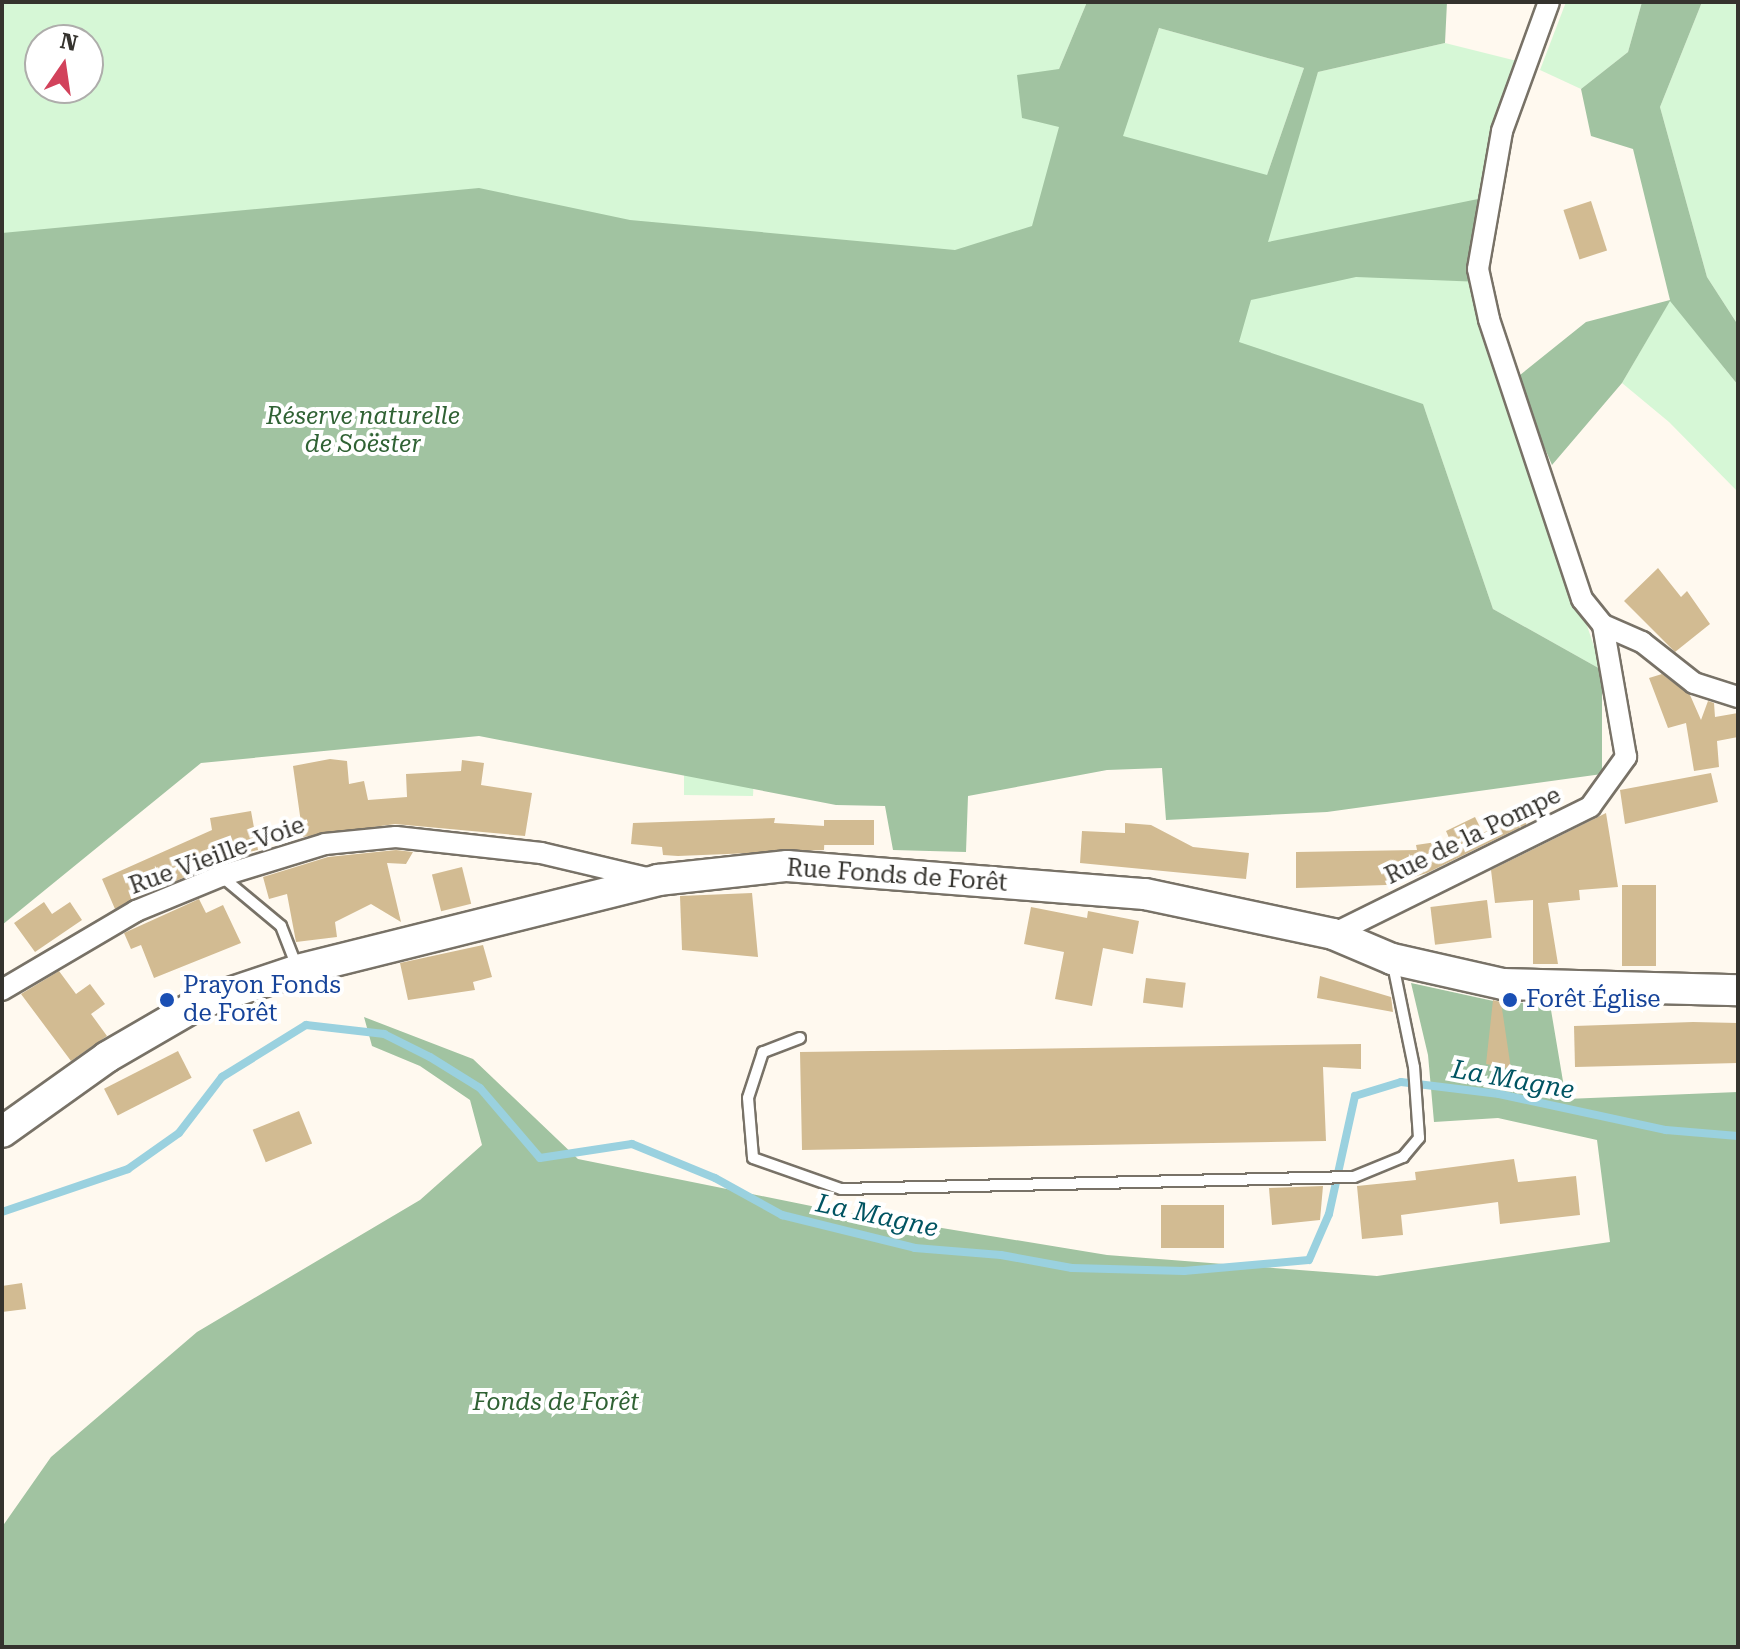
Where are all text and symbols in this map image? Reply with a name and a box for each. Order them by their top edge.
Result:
north arrow [24,24,104,104]
text: N [58,28,80,56]
park label: Réserve naturelle de Soëster [266,403,460,459]
street label: Rue de la Pompe [1380,781,1566,891]
street label: Rue Vieille-Voie [125,811,309,901]
street label: Rue Fonds de Forêt [786,854,1008,898]
place label: Prayon Fonds de Forêt [183,972,341,1028]
place label: Forêt Église [1526,986,1661,1014]
marker: Prayon Fonds de Forêt [158,991,176,1009]
marker: Forêt Église [1501,991,1519,1009]
water label: La Magne [1449,1054,1577,1106]
water label: La Magne [813,1188,941,1244]
park label: Fonds de Forêt [473,1389,639,1417]

